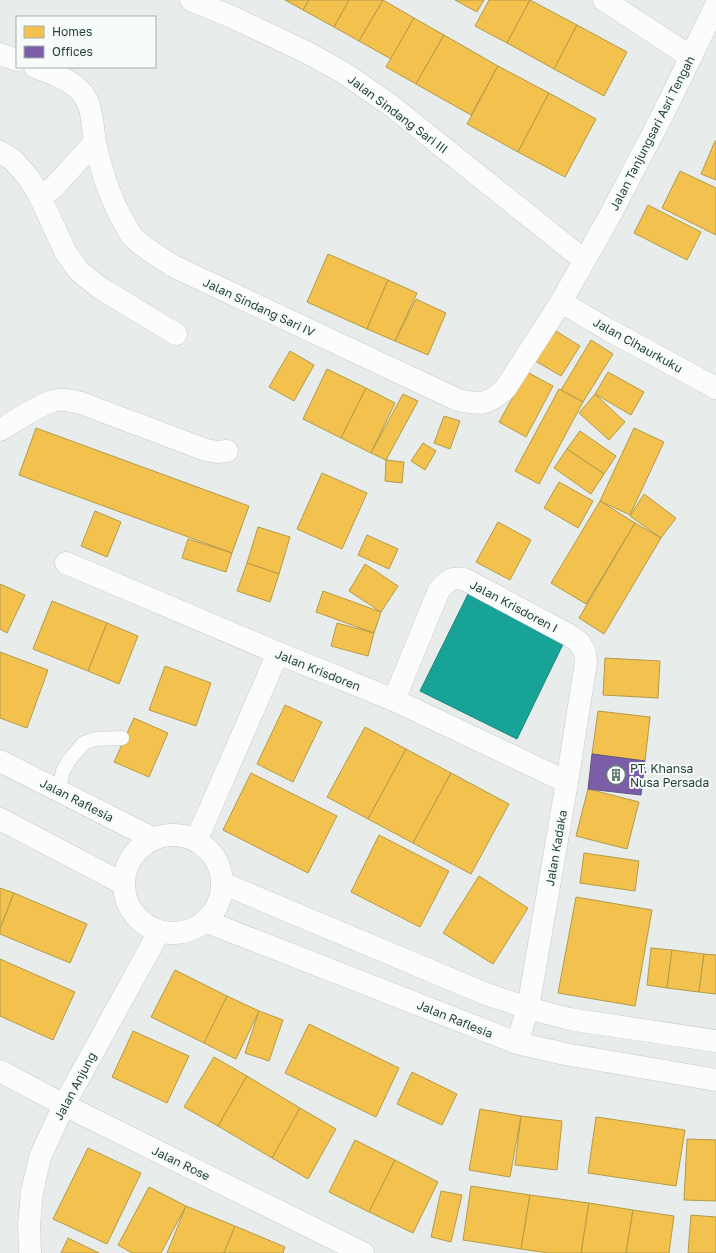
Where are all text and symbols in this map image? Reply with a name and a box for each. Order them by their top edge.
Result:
legend [16,16,156,68]
text: Homes [52,24,92,39]
text: Offices [52,44,93,59]
street label: Jalan Tanjungsari Asri Tengah [606,53,698,213]
street label: Jalan Sindang Sari III [345,72,451,156]
street label: Jalan Sindang Sari IV [201,274,317,340]
street label: Jalan Cihaurkuku [591,314,685,376]
street label: Jalan Krisdoren I [468,577,560,635]
street label: Jalan Krisdoren [273,646,363,694]
place label: PT. Khansa Nusa Persada [630,761,709,790]
building icon: PT. Khansa Nusa Persada [605,764,627,786]
street label: Jalan Raflesia [38,775,116,825]
street label: Jalan Kadaka [542,809,570,887]
street label: Jalan Raflesia [415,997,495,1041]
street label: Jalan Anjung [51,1049,99,1123]
street label: Jalan Rose [149,1142,213,1184]

